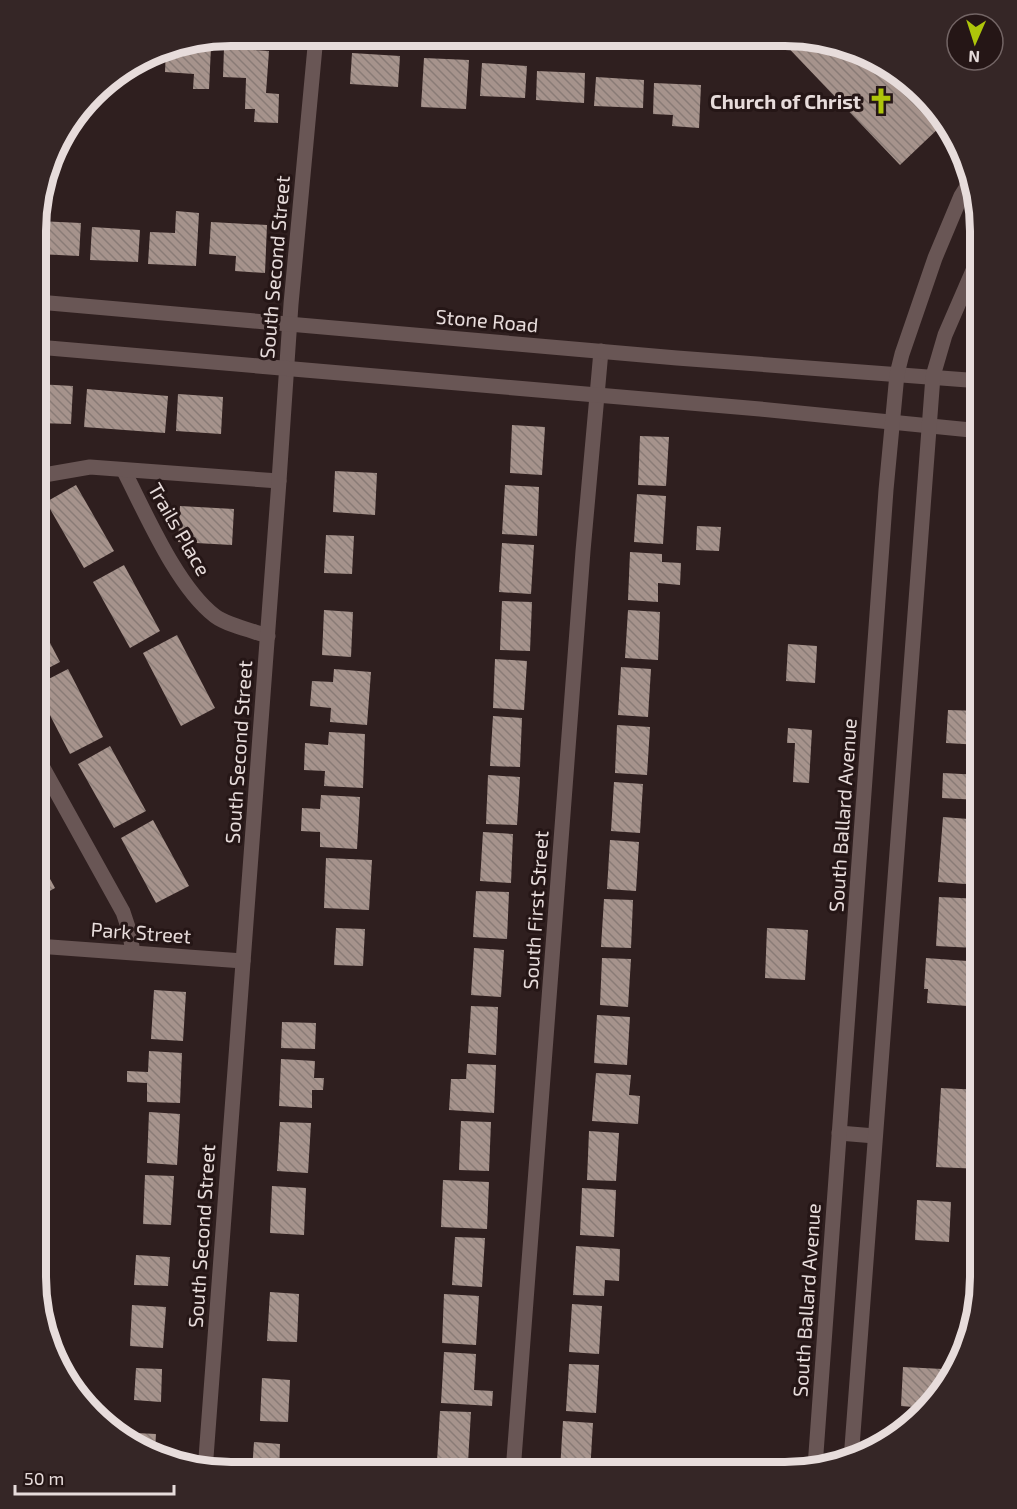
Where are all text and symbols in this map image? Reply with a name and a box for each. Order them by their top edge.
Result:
north arrow [945,12,1005,72]
text: N [968,48,980,67]
church icon: Church of Christ [866,86,896,116]
place label: Church of Christ [710,89,861,113]
street label: South Second Street [254,174,294,360]
street label: Stone Road [435,304,539,336]
street label: Trails Place [144,478,216,580]
street label: South Second Street [220,659,256,844]
street label: South Ballard Avenue [823,717,861,913]
street label: South First Street [517,829,553,990]
street label: Park Street [90,917,192,948]
street label: South Second Street [183,1143,219,1328]
street label: South Ballard Avenue [787,1202,825,1398]
scale bar [15,1458,174,1496]
text: 50 m [24,1467,64,1489]

